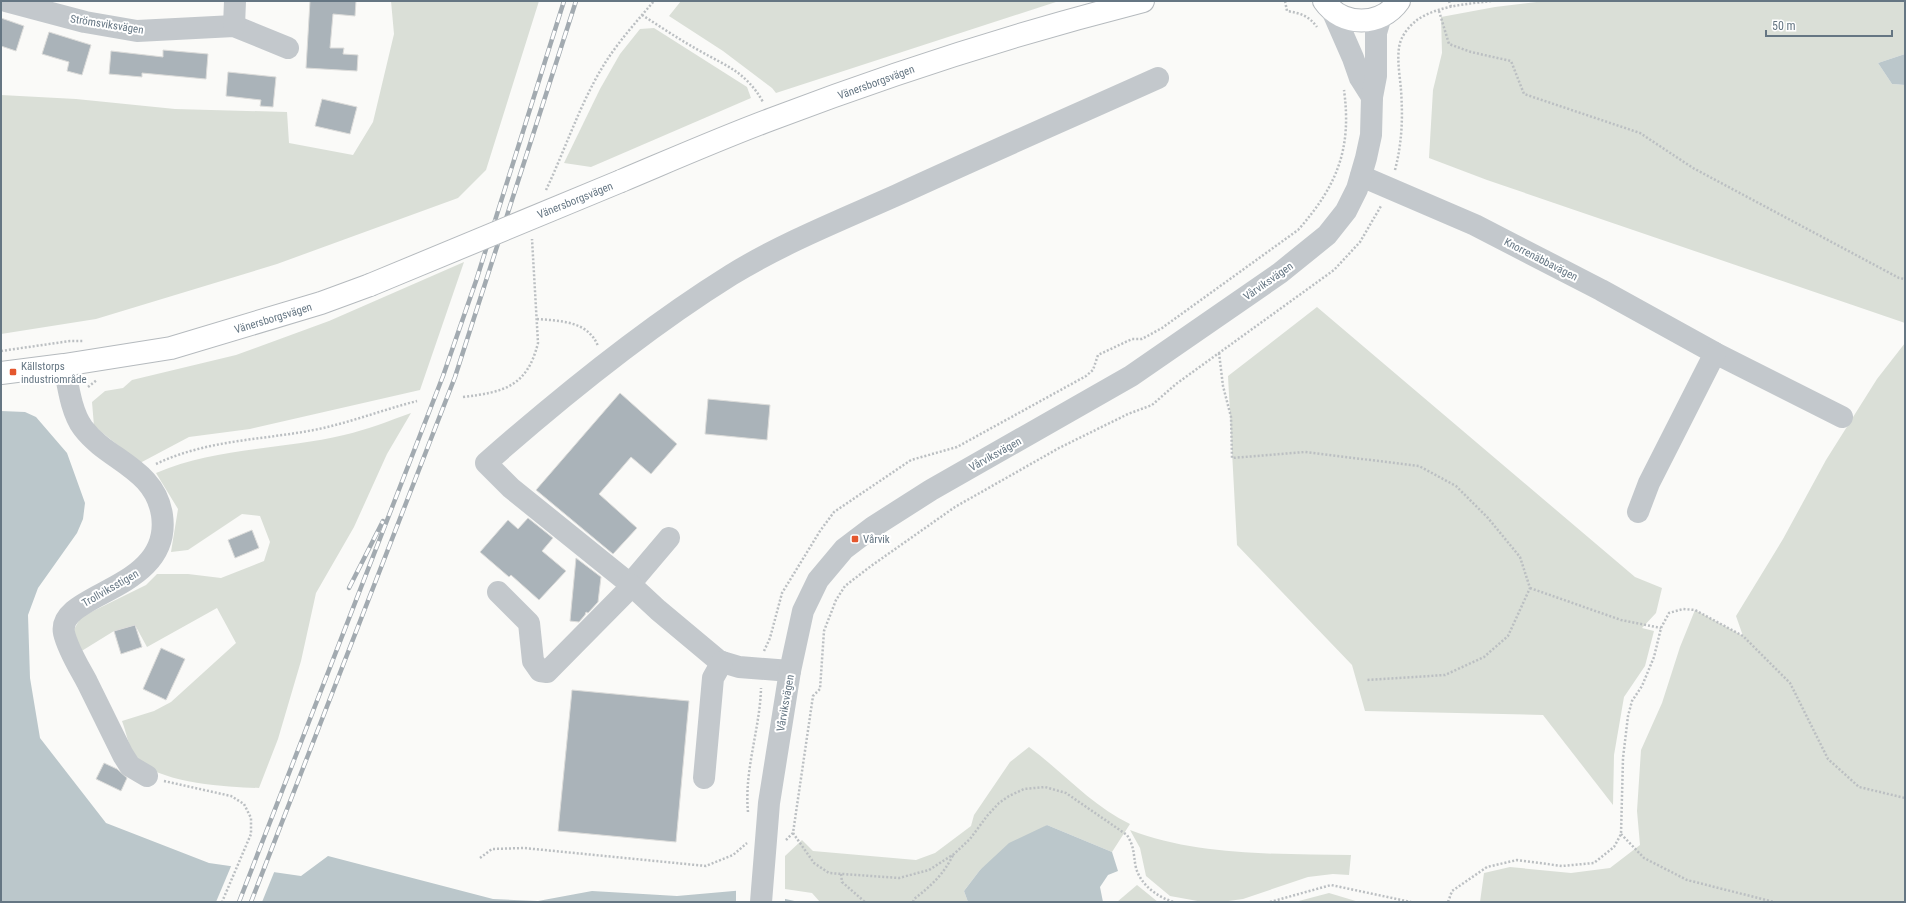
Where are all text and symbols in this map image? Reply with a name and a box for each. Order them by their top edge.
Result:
street label: Strömsviksvägen [69,12,144,37]
scale bar [1766,12,1892,38]
text: 50 m [1772,19,1796,33]
street label: Vänersborgsvägen [836,63,916,102]
street label: Vänersborgsvägen [535,179,615,222]
street label: Knorrenäbbavägen [1502,235,1580,284]
street label: Vårviksvägen [1241,260,1296,303]
street label: Vänersborgsvägen [233,300,314,336]
place label: Källstorps industriområde [21,360,87,386]
marker: Källstorps industriområde [8,367,18,377]
street label: Vårviksvägen [967,435,1024,474]
place label: Vårvik [863,533,890,546]
marker: Vårvik [850,534,860,544]
street label: Trollviksstigen [80,567,141,610]
street label: Vårviksvägen [774,674,797,733]

